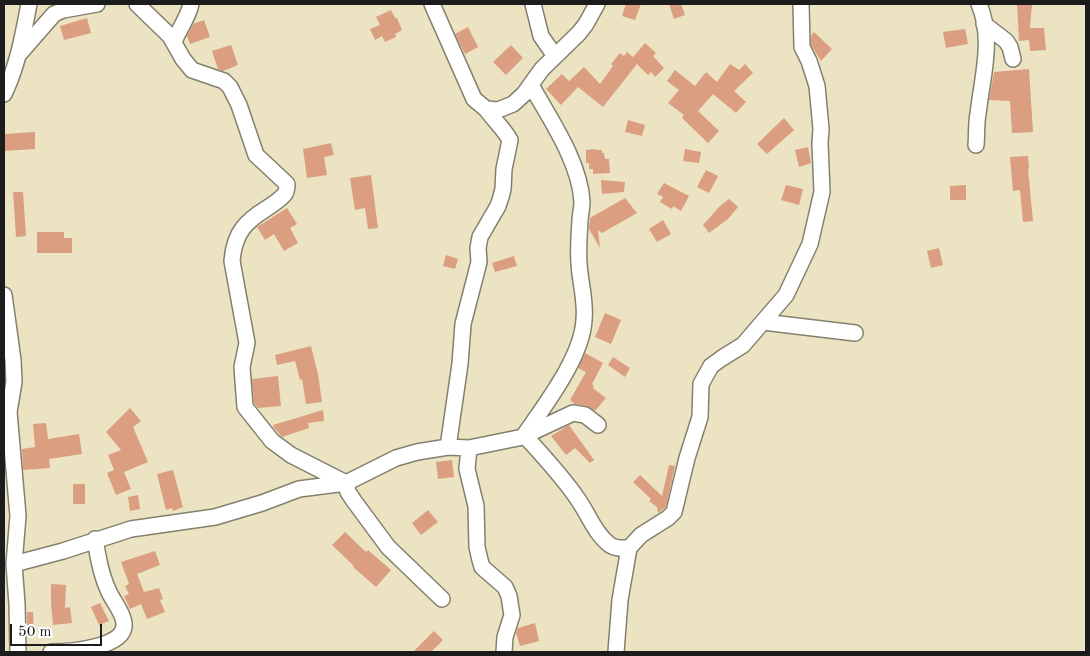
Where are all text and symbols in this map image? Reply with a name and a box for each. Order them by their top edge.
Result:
scale bar [12,614,105,646]
text: 50 m [18,625,52,640]

